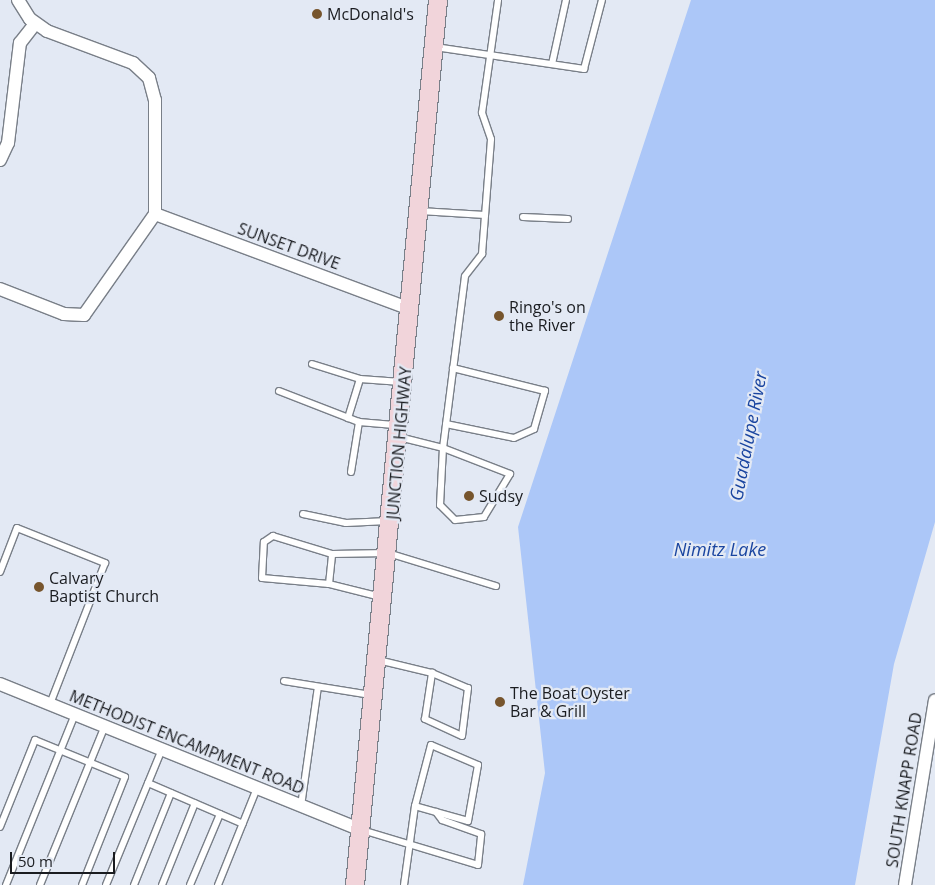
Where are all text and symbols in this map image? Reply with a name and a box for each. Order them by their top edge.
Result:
place label: McDonald's [327,4,414,24]
marker: McDonald's [311,8,323,20]
street label: SUNSET DRIVE [235,219,343,273]
place label: Ringo's on the River [509,297,586,335]
marker: Ringo's on the River [493,310,505,322]
street label: JUNCTION HIGHWAY [383,366,415,520]
water label: Guadalupe River [725,369,771,503]
place label: Sudsy [479,486,523,506]
marker: Sudsy [463,490,475,502]
water label: Nimitz Lake [674,538,766,560]
place label: Calvary Baptist Church [49,568,159,606]
marker: Calvary Baptist Church [33,581,45,593]
place label: The Boat Oyster Bar & Grill [510,683,630,721]
street label: METHODIST ENCAMPMENT ROAD [67,686,307,798]
marker: The Boat Oyster Bar & Grill [494,696,506,708]
street label: SOUTH KNAPP ROAD [882,711,926,869]
scale bar [12,842,118,874]
text: 50 m [18,851,53,871]

